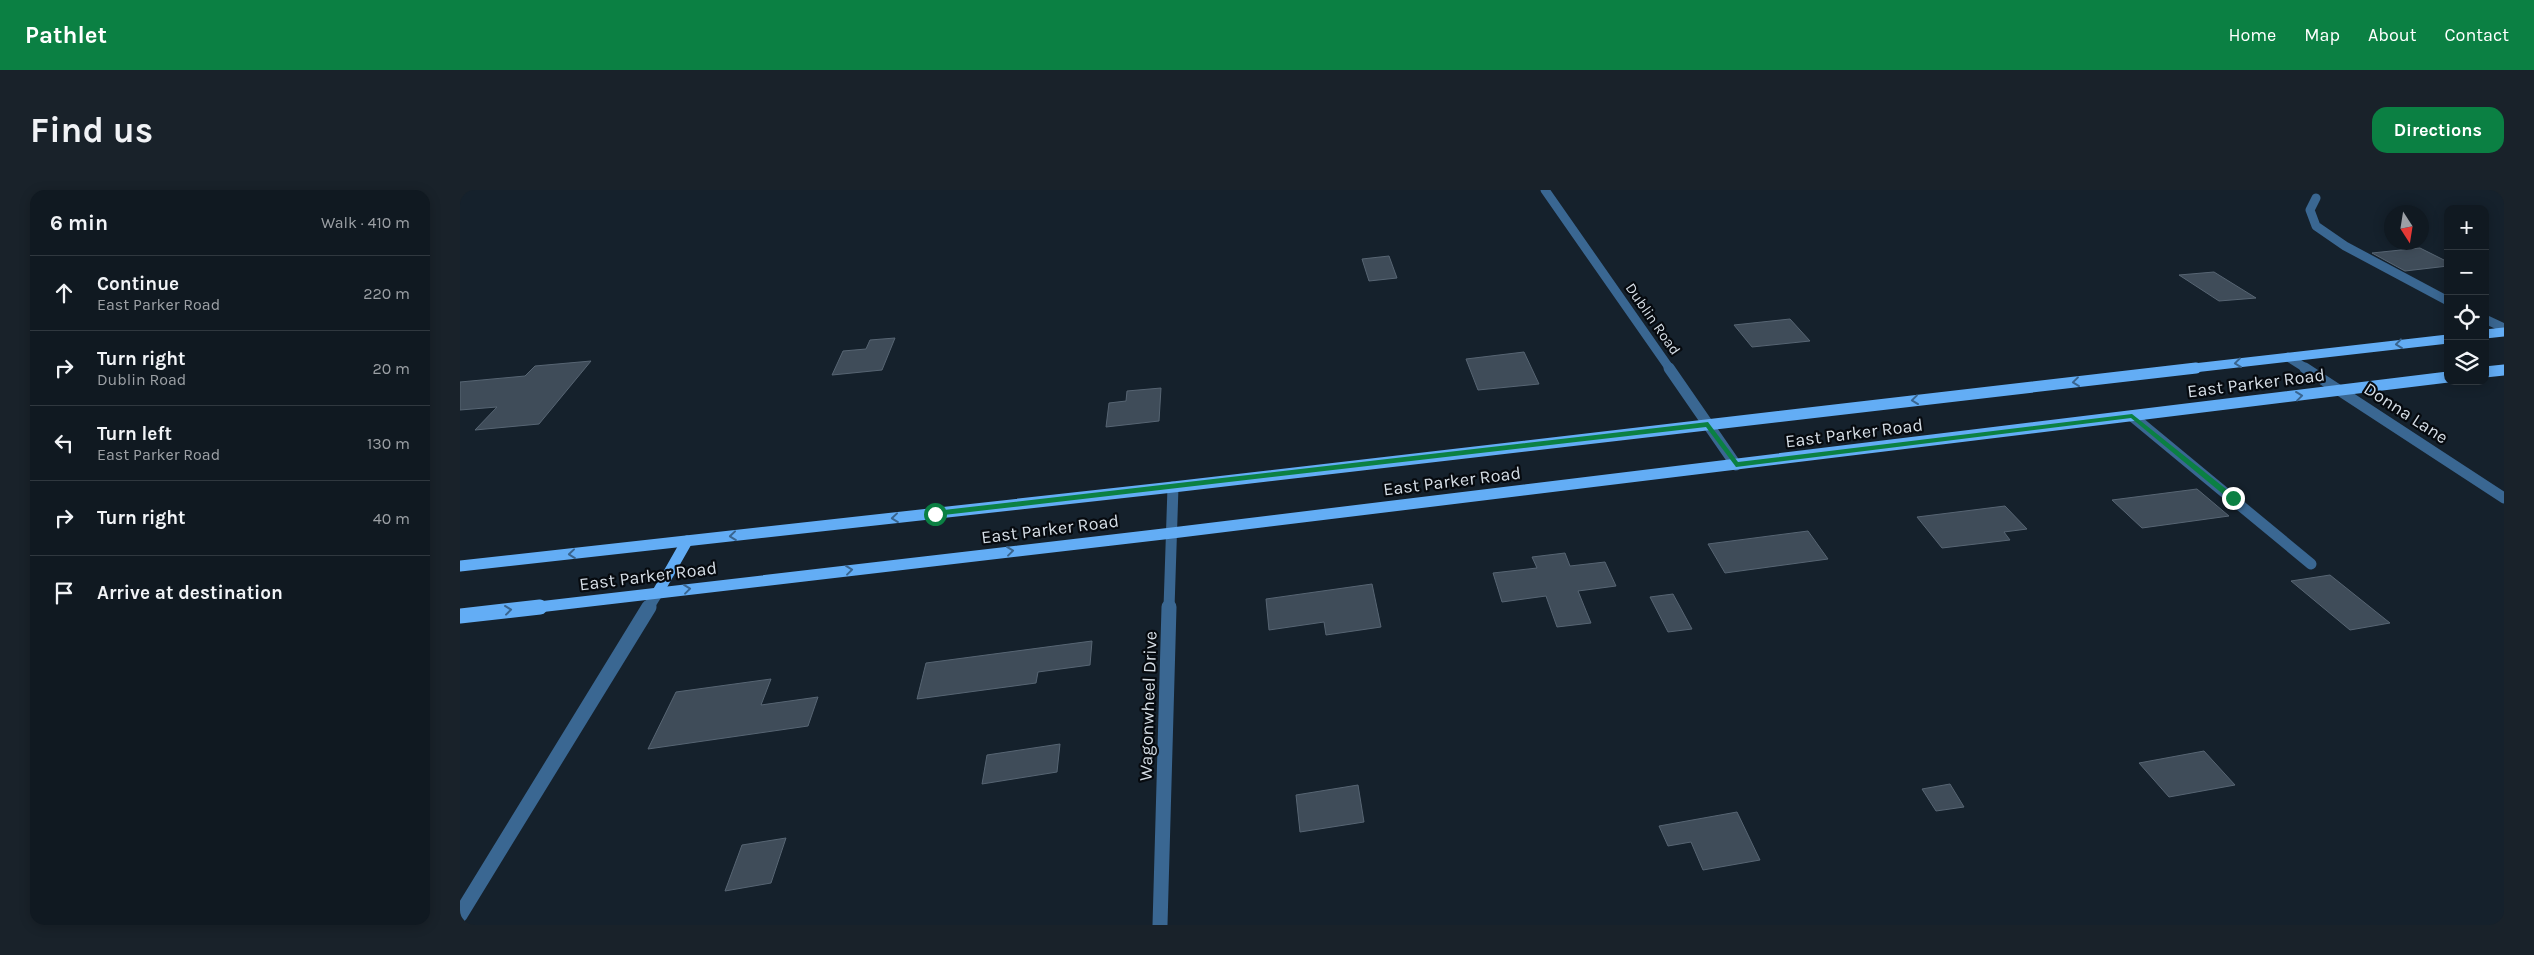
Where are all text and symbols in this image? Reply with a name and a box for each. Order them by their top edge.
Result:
text: Pathlet [25,21,107,49]
text: Home [2228,24,2276,46]
text: Map [2304,24,2340,46]
text: About [2368,24,2417,46]
text: Contact [2445,24,2509,46]
button: Directions [2372,107,2504,153]
text: Find us [30,110,153,151]
north arrow [2384,205,2429,250]
map controls [2444,205,2489,385]
button: + [2444,205,2489,250]
text: 6 min [50,211,108,235]
text: Walk · 410 m [321,213,410,232]
button: − [2444,250,2489,295]
text: Continue [97,273,179,295]
icon: ahead [50,279,78,307]
street label: Dublin Road [1622,280,1684,358]
text: 220 m [363,284,410,303]
text: East Parker Road [97,295,220,314]
button: locate [2444,295,2489,340]
one-way arrow [2395,338,2403,349]
button: layers [2444,340,2489,385]
text: Turn right [97,348,186,370]
icon: right [50,354,78,382]
one-way arrow [2234,357,2242,368]
text: 20 m [372,359,410,378]
street label: East Parker Road [2186,364,2326,402]
text: Dublin Road [97,370,186,389]
one-way arrow [2072,376,2080,387]
street label: Donna Lane [2360,378,2452,448]
one-way arrow [2294,391,2303,401]
one-way arrow [1911,394,1919,405]
street label: East Parker Road [1784,414,1924,452]
text: Turn left [97,423,172,445]
icon: left [50,429,78,457]
text: 130 m [367,434,410,453]
text: East Parker Road [97,445,220,464]
street label: East Parker Road [1382,462,1522,500]
route end [2222,487,2245,510]
route start [924,503,947,526]
icon: right [50,504,78,532]
text: Turn right [97,507,186,529]
text: 40 m [373,509,410,528]
street label: East Parker Road [980,510,1120,548]
one-way arrow [891,512,899,523]
one-way arrow [729,530,737,541]
one-way arrow [1006,546,1014,557]
one-way arrow [568,548,576,559]
street label: East Parker Road [578,557,718,595]
one-way arrow [845,565,853,576]
icon: arrive [50,579,78,607]
text: Arrive at destination [97,582,283,604]
one-way arrow [683,584,691,595]
one-way arrow [505,605,513,616]
street label: Wagonwheel Drive [1134,631,1162,781]

